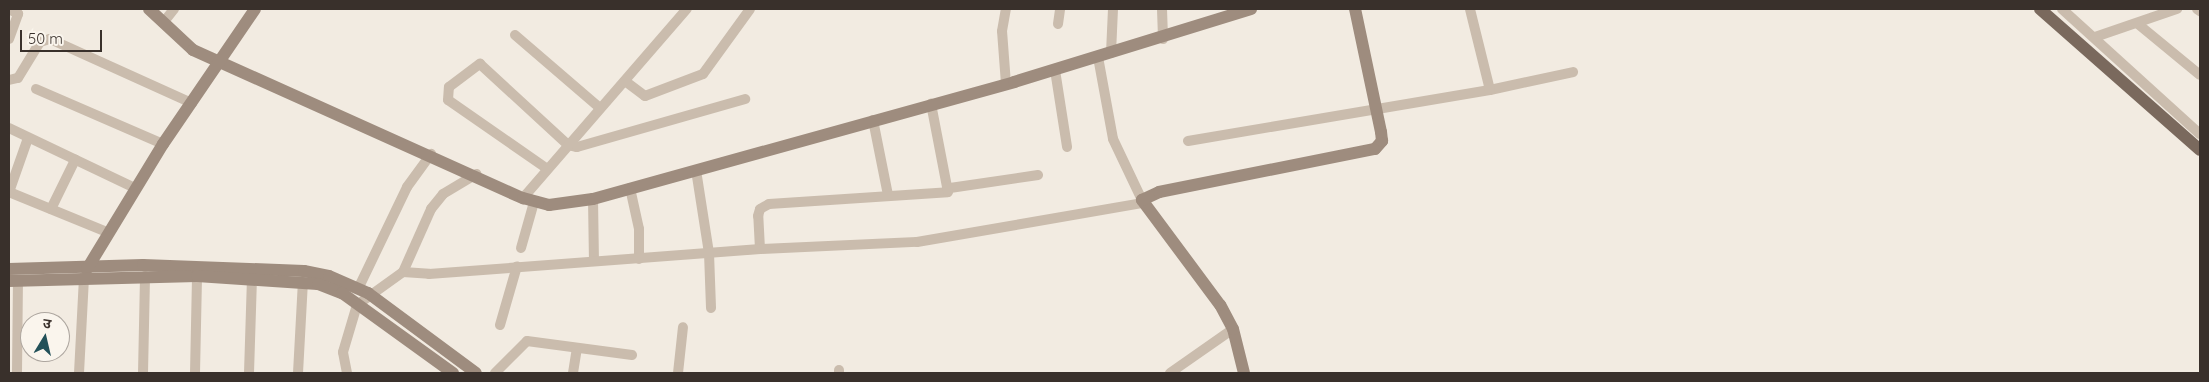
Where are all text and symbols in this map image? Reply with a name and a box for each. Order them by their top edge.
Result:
scale bar [22,20,105,52]
text: 50 m [28,29,63,48]
north arrow [20,312,70,362]
text: उ [42,314,53,333]

